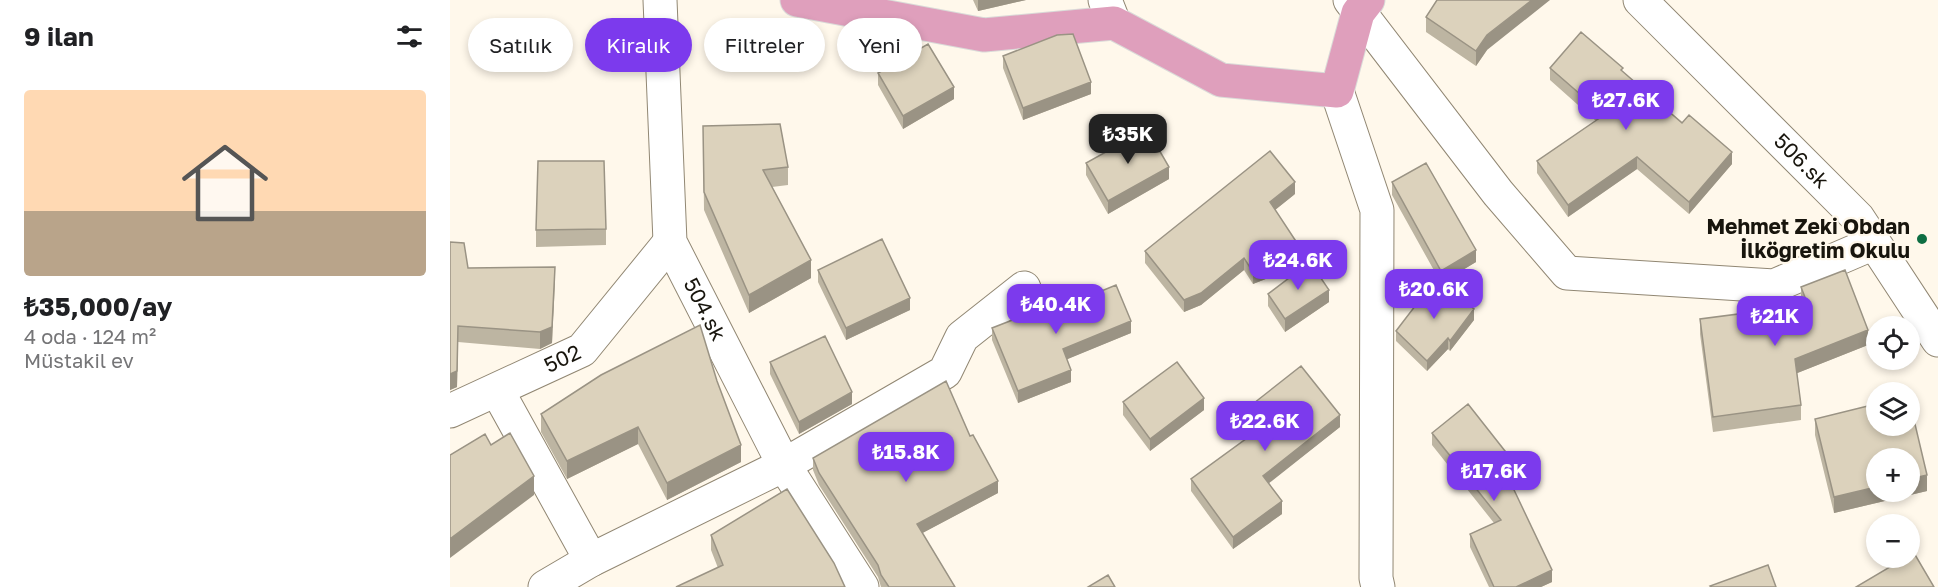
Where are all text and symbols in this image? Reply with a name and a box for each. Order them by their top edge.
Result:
chip: Satılık [468,18,573,72]
chip: Kiralık [585,18,692,72]
chip: Filtreler [704,18,825,72]
chip: Yeni [837,18,922,72]
icon: filters [393,20,426,53]
text: 9 ilan [24,21,94,52]
pin: ₺27.6K [1577,80,1675,131]
text: ₺27.6K [1592,87,1660,111]
pin: ₺35K [1092,114,1164,165]
text: ₺35K [1103,121,1153,145]
street label: 506.sk [1769,128,1835,194]
icon: home [171,129,279,237]
place label: Mehmet Zeki Obdan İlköğretim Okulu [1706,213,1910,263]
marker: Mehmet Zeki Obdan İlköğretim Okulu [1915,232,1929,246]
pin: ₺24.6K [1249,240,1347,291]
text: ₺24.6K [1263,247,1333,271]
pin: ₺20.6K [1385,269,1483,320]
street label: 504.sk [678,273,732,345]
text: ₺20.6K [1399,276,1469,300]
pin: ₺40.4K [1007,284,1105,335]
text: ₺35,000/ay [24,291,172,322]
text: ₺40.4K [1021,291,1091,315]
pin: ₺21K [1739,296,1811,347]
text: ₺21K [1751,303,1799,327]
map controls [1866,316,1920,568]
button: locate [1866,316,1920,370]
text: 4 oda · 124 m² [24,324,156,348]
street label: 502 [540,338,585,378]
text: Müstakil ev [24,348,134,372]
button: layers [1866,382,1920,436]
pin: ₺22.6K [1216,401,1314,452]
text: ₺22.6K [1230,408,1300,432]
pin: ₺15.8K [857,432,955,483]
text: ₺15.8K [872,439,940,463]
button: + [1866,448,1920,502]
pin: ₺17.6K [1445,451,1543,502]
text: ₺17.6K [1461,458,1527,482]
button: − [1866,514,1920,568]

